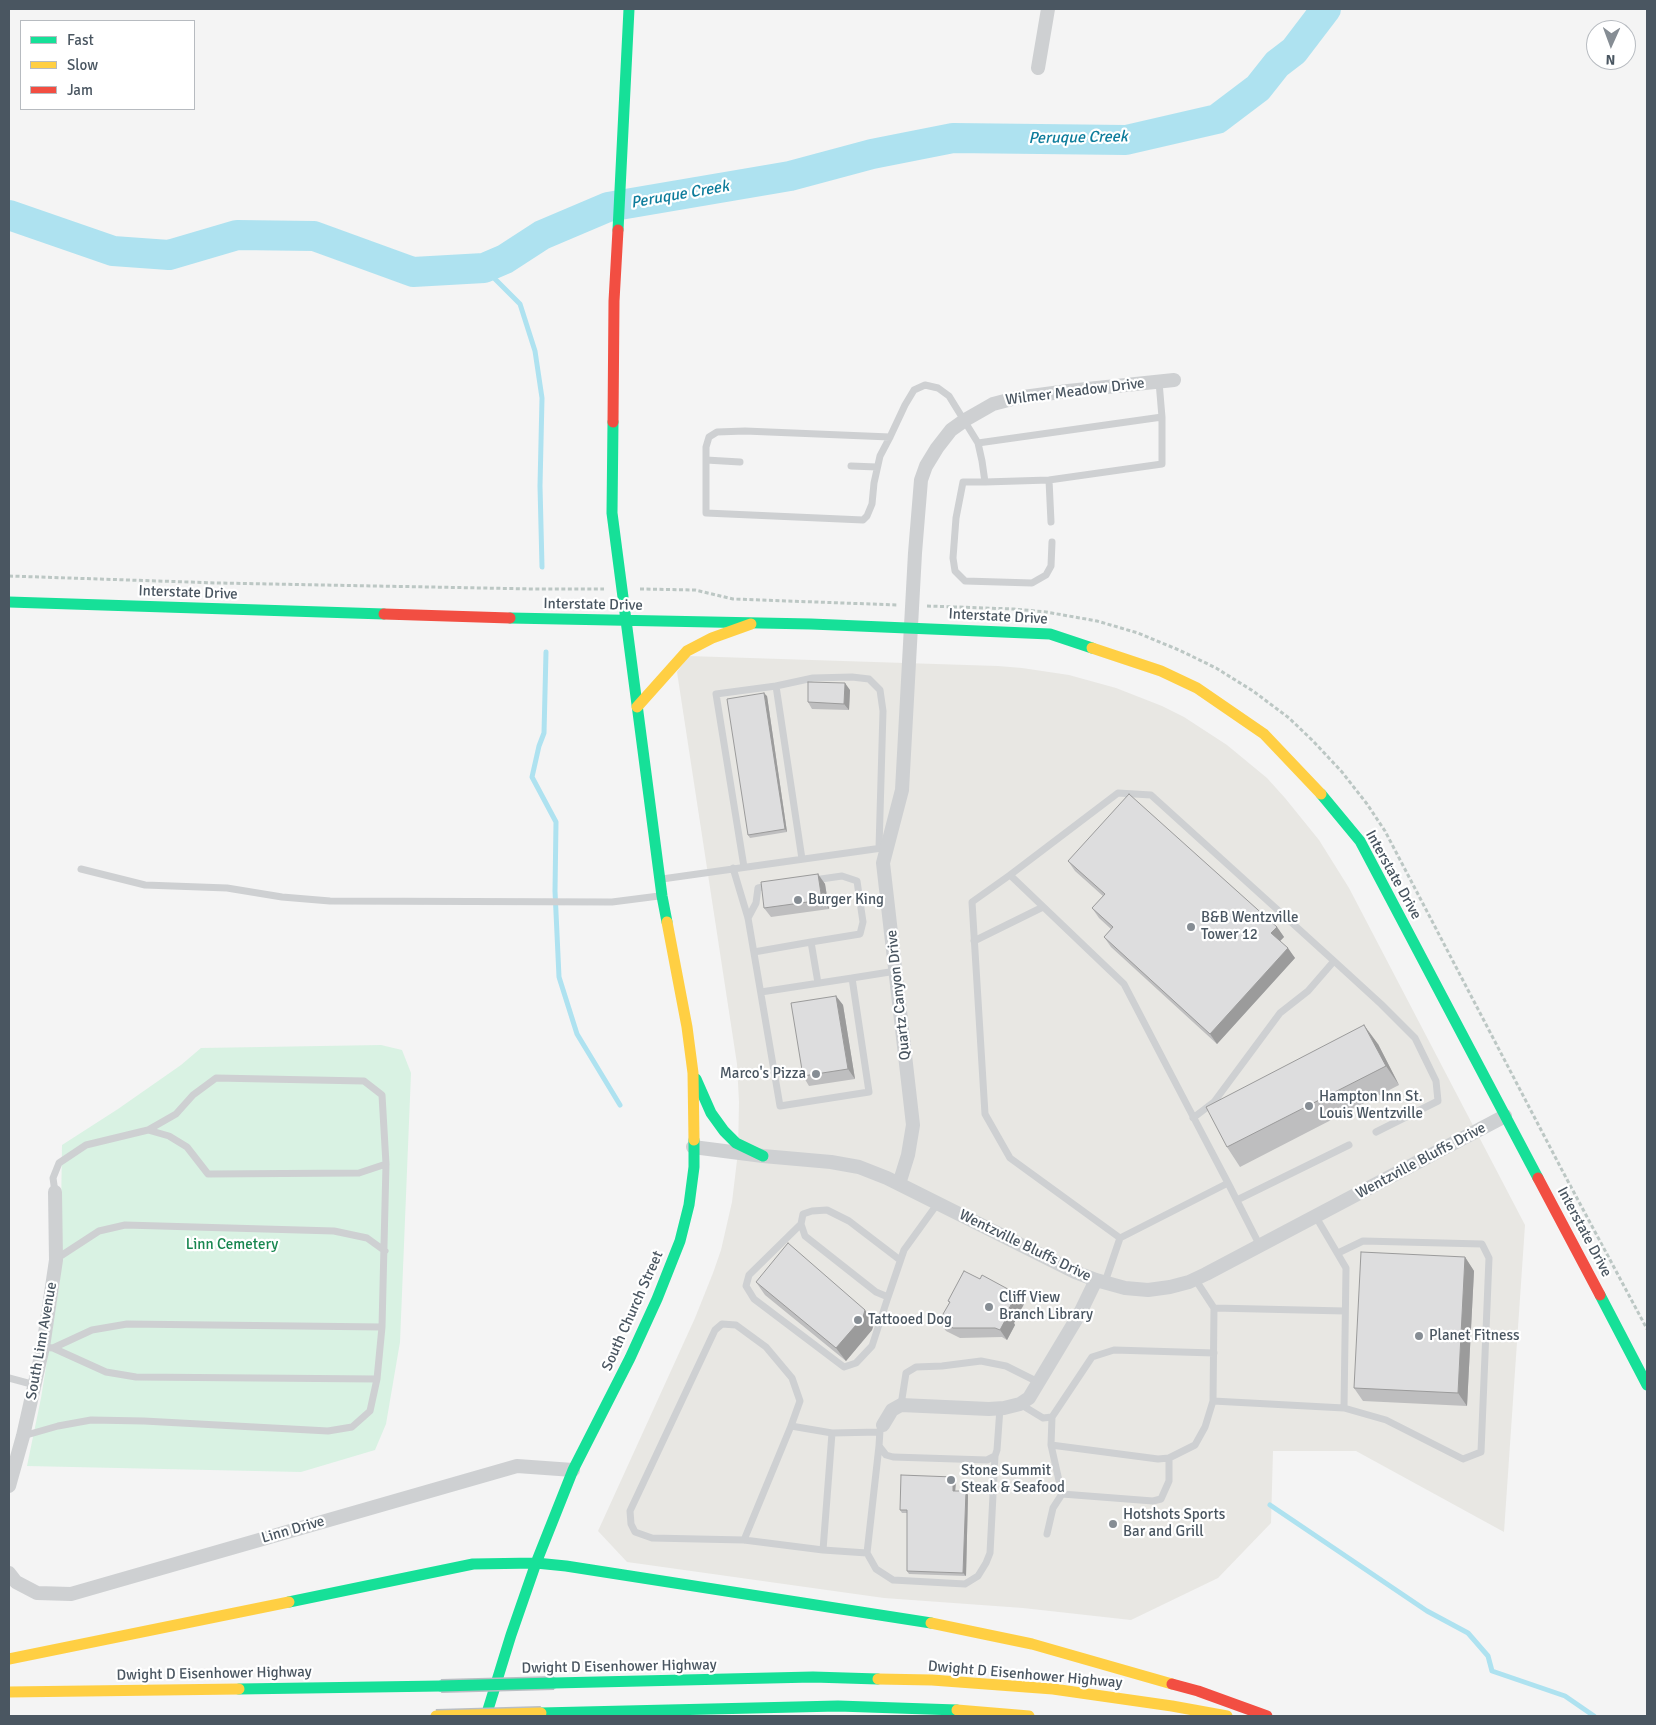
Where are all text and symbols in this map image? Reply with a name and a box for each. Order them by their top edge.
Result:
legend [20,20,195,110]
north arrow [1586,20,1636,70]
text: Fast [67,31,94,49]
text: N [1605,51,1616,68]
text: Slow [67,56,98,74]
text: Jam [67,81,93,99]
water label: Peruque Creek [1028,128,1128,148]
water label: Peruque Creek [629,177,731,213]
street label: Wilmer Meadow Drive [1004,375,1146,409]
street label: Interstate Drive [138,582,238,604]
street label: Interstate Drive [543,595,643,615]
street label: Interstate Drive [948,605,1048,629]
street label: Interstate Drive [1361,827,1425,923]
place label: Burger King [808,891,884,909]
marker: Burger King [792,894,804,906]
place label: B&B Wentzville Tower 12 [1201,909,1299,944]
marker: B&B Wentzville Tower 12 [1185,921,1197,933]
street label: Quartz Canyon Drive [883,929,915,1061]
place label: Marco's Pizza [720,1065,806,1083]
marker: Marco's Pizza [810,1068,822,1080]
place label: Hampton Inn St. Louis Wentzville [1319,1088,1423,1123]
marker: Hampton Inn St. Louis Wentzville [1303,1100,1315,1112]
street label: Wentzville Bluffs Drive [1353,1119,1489,1203]
street label: Interstate Drive [1553,1184,1615,1280]
street label: Wentzville Bluffs Drive [956,1206,1094,1286]
park label: Linn Cemetery [186,1236,278,1254]
street label: South Church Street [598,1248,668,1374]
street label: South Linn Avenue [23,1281,61,1401]
place label: Cliff View Branch Library [999,1289,1093,1324]
marker: Cliff View Branch Library [983,1301,995,1313]
place label: Tattooed Dog [868,1311,952,1329]
marker: Tattooed Dog [852,1314,864,1326]
place label: Planet Fitness [1429,1327,1520,1345]
marker: Planet Fitness [1413,1330,1425,1342]
place label: Stone Summit Steak & Seafood [961,1462,1065,1497]
marker: Stone Summit Steak & Seafood [945,1474,957,1486]
place label: Hotshots Sports Bar and Grill [1123,1506,1225,1541]
street label: Linn Drive [259,1512,327,1548]
marker: Hotshots Sports Bar and Grill [1107,1518,1119,1530]
street label: Dwight D Eisenhower Highway [521,1656,717,1678]
street label: Dwight D Eisenhower Highway [927,1658,1123,1692]
street label: Dwight D Eisenhower Highway [116,1663,312,1685]

